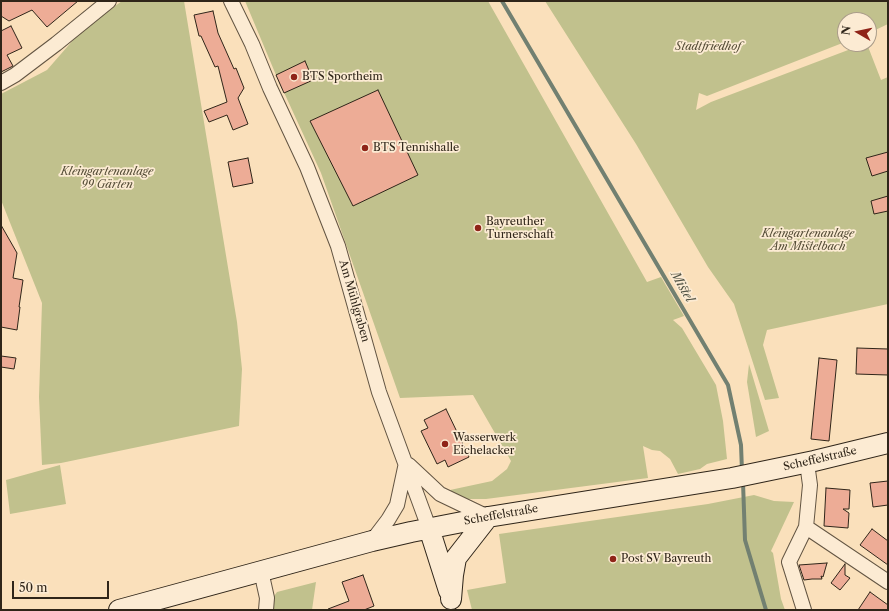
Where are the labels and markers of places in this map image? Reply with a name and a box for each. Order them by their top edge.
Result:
place label: BTS Sportheim [302,70,383,84]
marker: BTS Sportheim [289,72,299,82]
place label: BTS Tennishalle [373,141,459,155]
marker: BTS Tennishalle [360,143,370,153]
place label: Bayreuther Turnerschaft [486,215,554,241]
marker: Bayreuther Turnerschaft [473,223,483,233]
place label: Wasserwerk Eichelacker [453,431,516,457]
marker: Wasserwerk Eichelacker [440,439,450,449]
place label: Post SV Bayreuth [621,552,711,566]
marker: Post SV Bayreuth [608,554,618,564]

